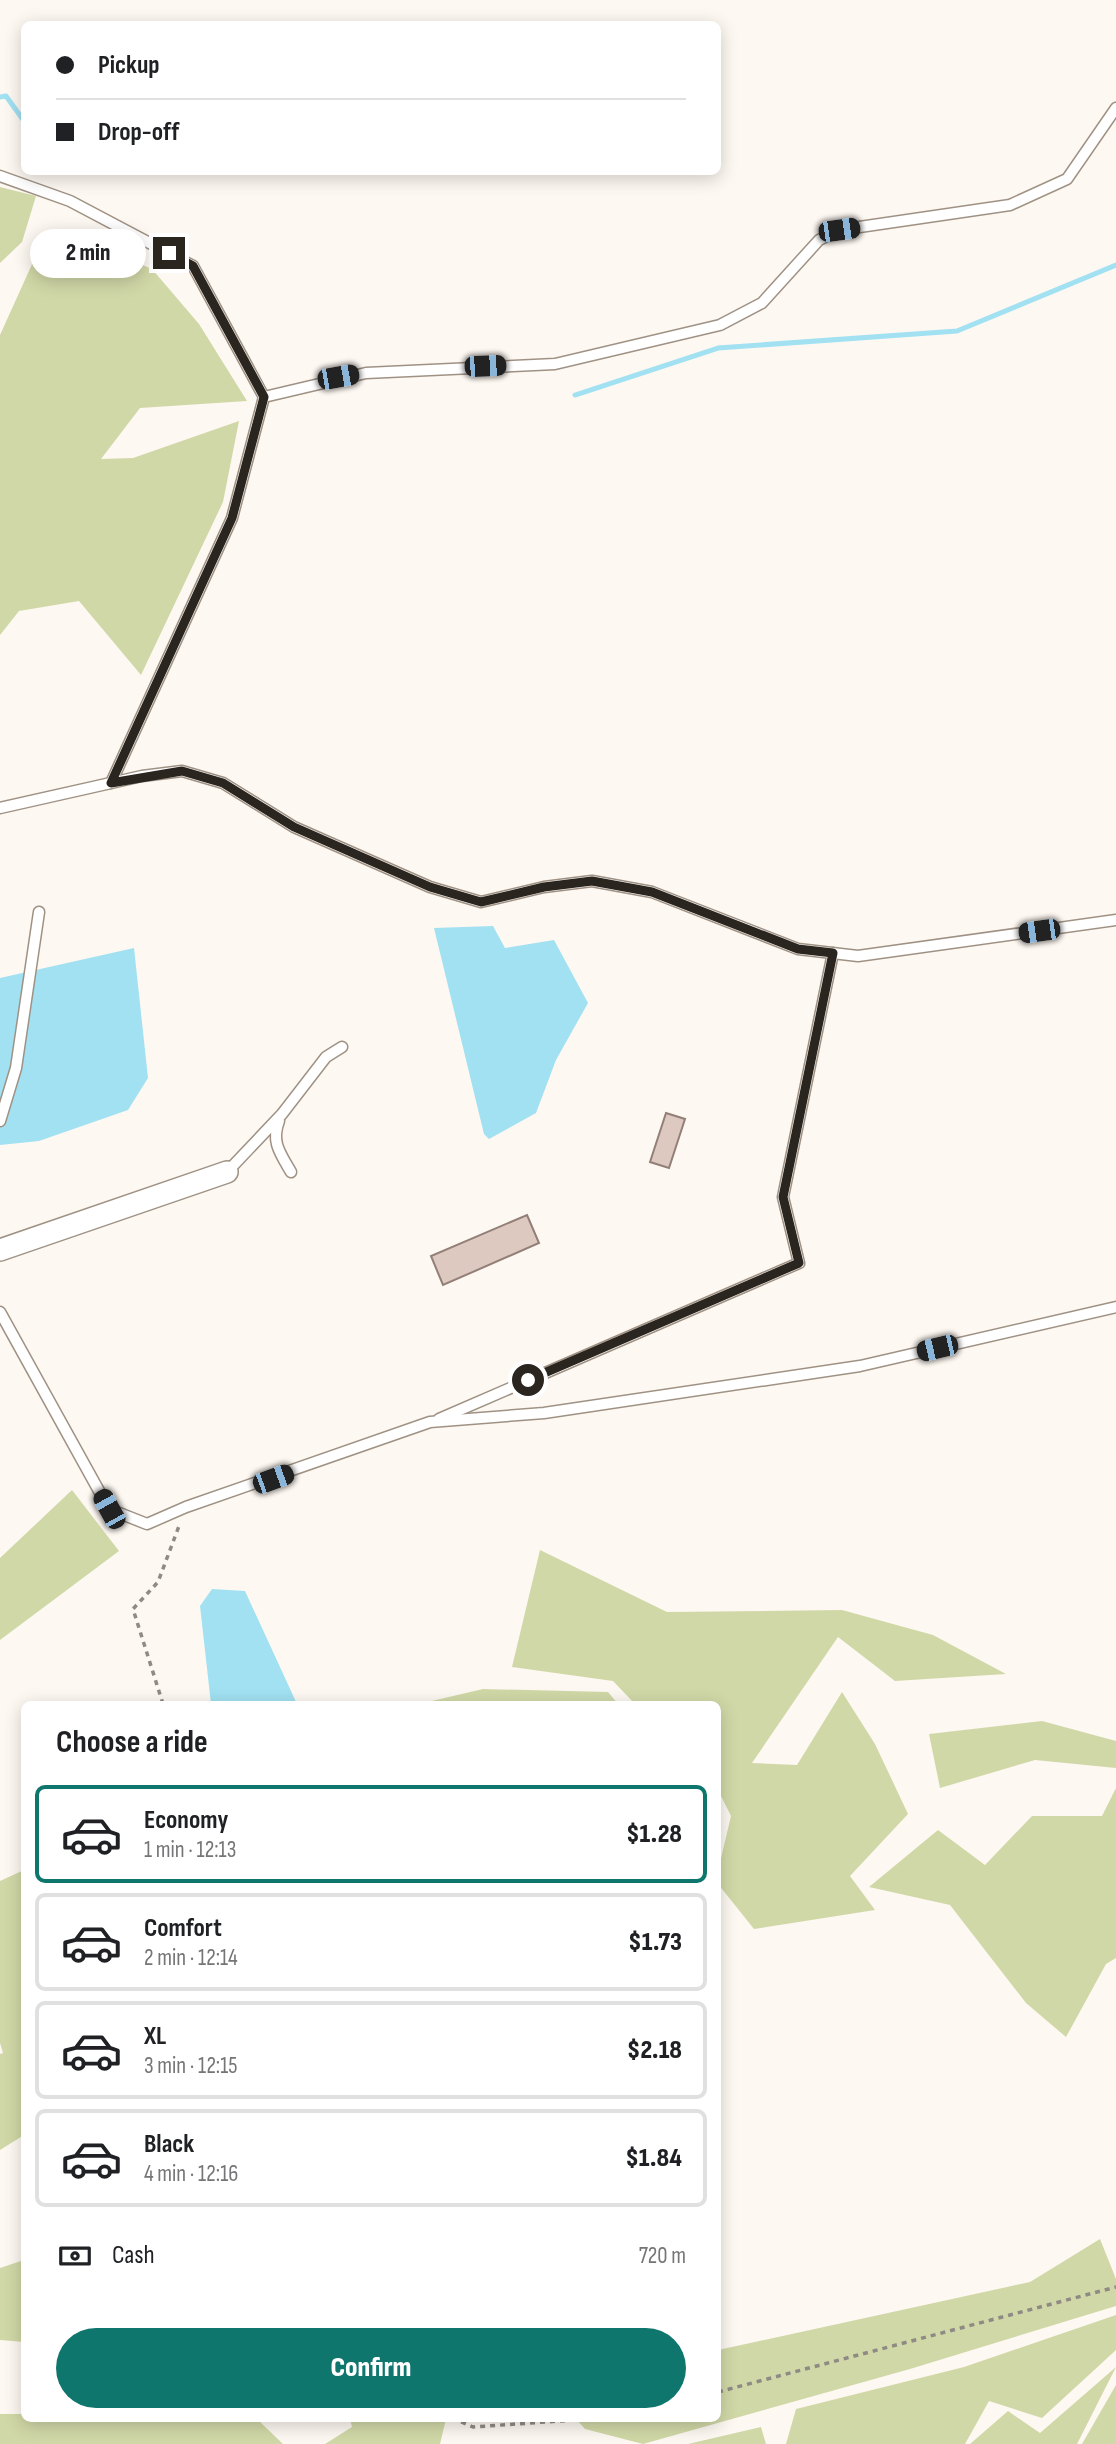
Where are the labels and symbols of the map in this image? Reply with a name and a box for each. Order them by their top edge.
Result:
car [817,217,862,243]
callout: 2 min [29,229,144,278]
route end [153,237,185,269]
car [464,355,507,377]
car [316,363,361,391]
car [1017,918,1062,944]
car [915,1333,960,1363]
route start [512,1364,544,1396]
car [250,1462,297,1496]
car [90,1486,129,1532]

